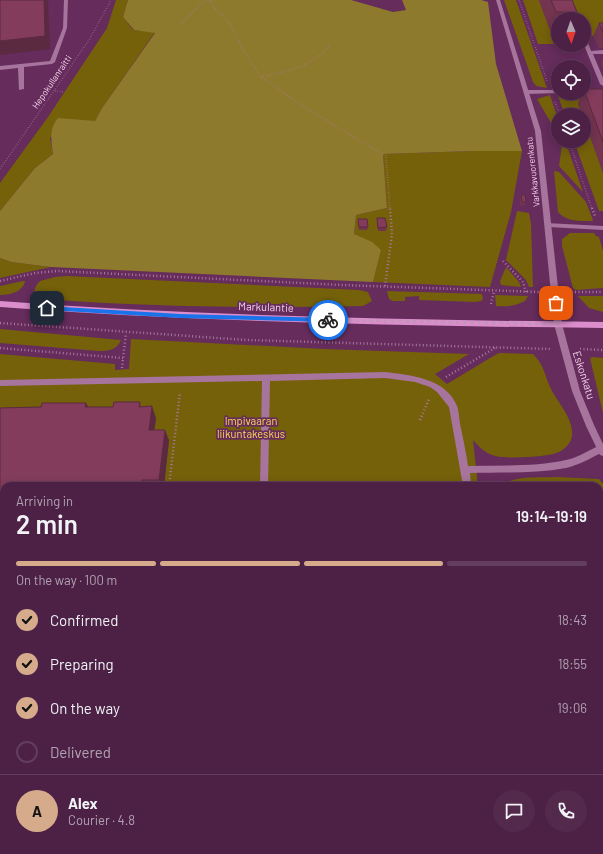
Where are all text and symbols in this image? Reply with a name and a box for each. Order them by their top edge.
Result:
north arrow [551,12,591,52]
map controls [551,12,591,148]
street label: Hepokullanraitti [30,53,74,111]
button: locate [551,60,591,100]
button: layers [551,108,591,148]
street label: Varkkavuorenkatu [523,136,542,208]
pin [539,286,573,320]
pin [30,291,64,325]
icon: bag [545,292,567,314]
icon: home [36,297,58,319]
street label: Markulantie [238,299,294,314]
courier [308,300,348,340]
icon: bike [317,309,339,331]
street label: Eskonkatu [571,349,598,401]
park label: Impivaaran liikuntakeskus [217,414,285,440]
text: Arriving in [16,493,73,509]
text: 19:14–19:19 [516,507,587,525]
text: 2 min [16,508,78,539]
text: On the way · 100 m [16,572,117,588]
icon: check [16,609,38,631]
text: Confirmed [50,611,118,629]
text: 18:43 [557,612,587,628]
icon: check [16,653,38,675]
text: Preparing [50,655,114,673]
text: 18:55 [558,656,587,672]
icon: check [16,697,38,719]
text: On the way [50,699,120,717]
text: 19:06 [557,700,587,716]
text: Delivered [50,743,111,761]
button: chat [493,790,535,832]
button: phone [545,790,587,832]
text: Alex [68,794,98,812]
text: A [32,802,42,820]
text: Courier · 4.8 [68,812,135,828]

